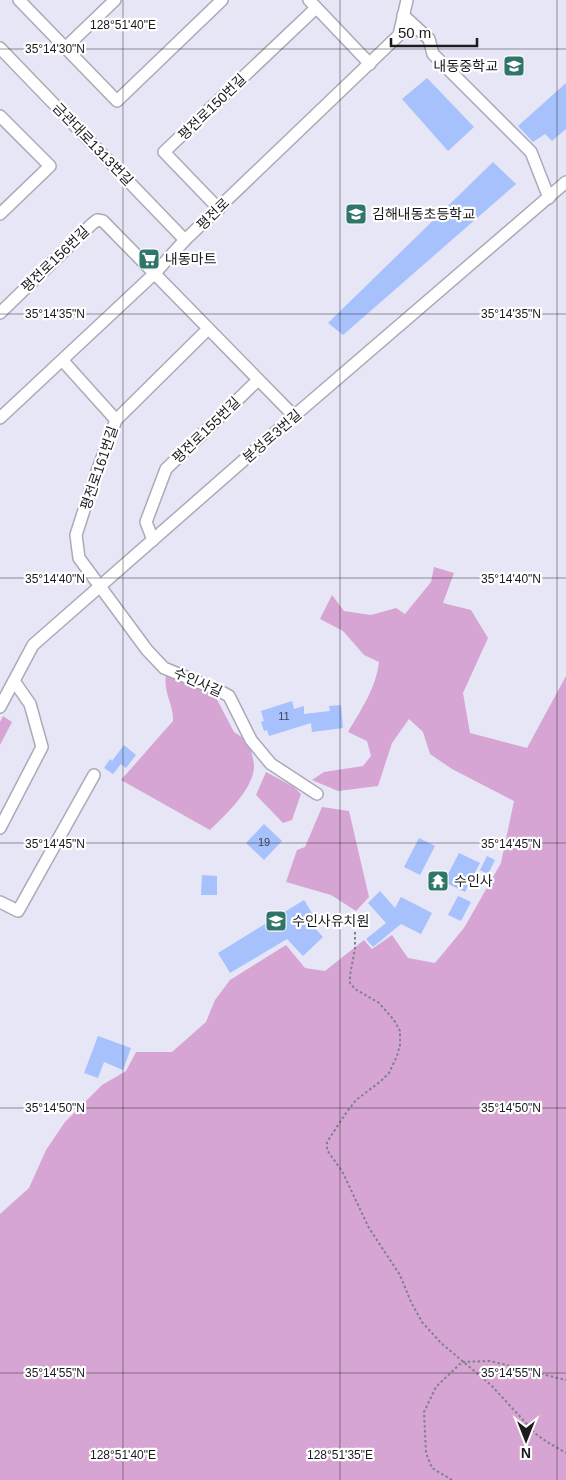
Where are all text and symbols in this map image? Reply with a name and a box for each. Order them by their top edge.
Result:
scale bar [391,15,477,47]
text: 128°51'40"E [90,18,156,32]
text: 50 m [398,24,431,41]
text: 35°14'30"N [25,42,85,56]
school or university icon: 내동중학교 [502,54,526,78]
place label: 내동중학교 [434,58,498,74]
street label: 평전로150번길 [175,71,249,143]
street label: 금관대로1313번길 [50,99,136,189]
street label: 평전로 [194,195,233,233]
school or university icon: 김해내동초등학교 [344,202,368,226]
place label: 김해내동초등학교 [372,206,475,222]
street label: 평전로156번길 [18,223,92,295]
supermarket icon: 내동마트 [137,247,161,271]
place label: 내동마트 [165,251,217,267]
text: 35°14'35"N [25,307,85,321]
text: 35°14'35"N [481,307,541,321]
street label: 평전로155번길 [169,394,243,466]
street label: 분성로3번길 [240,406,304,466]
street label: 평전로161번길 [77,424,121,512]
text: 35°14'40"N [25,572,85,586]
text: 35°14'40"N [481,572,541,586]
street label: 수인사길 [171,664,225,700]
house number: 11 [278,710,290,722]
house number: 19 [258,836,270,848]
text: 35°14'45"N [25,837,85,851]
text: 35°14'45"N [481,837,541,851]
temple icon: 수인사 [426,869,450,893]
place label: 수인사 [454,873,493,889]
school or university icon: 수인사유치원 [264,909,288,933]
place label: 수인사유치원 [292,913,369,929]
text: 35°14'50"N [25,1101,85,1115]
text: 35°14'50"N [481,1101,541,1115]
text: 35°14'55"N [25,1366,85,1380]
text: 35°14'55"N [481,1366,541,1380]
north arrow [501,1415,551,1465]
text: N [521,1445,531,1461]
text: 128°51'40"E [90,1448,156,1462]
text: 128°51'35"E [307,1448,373,1462]

